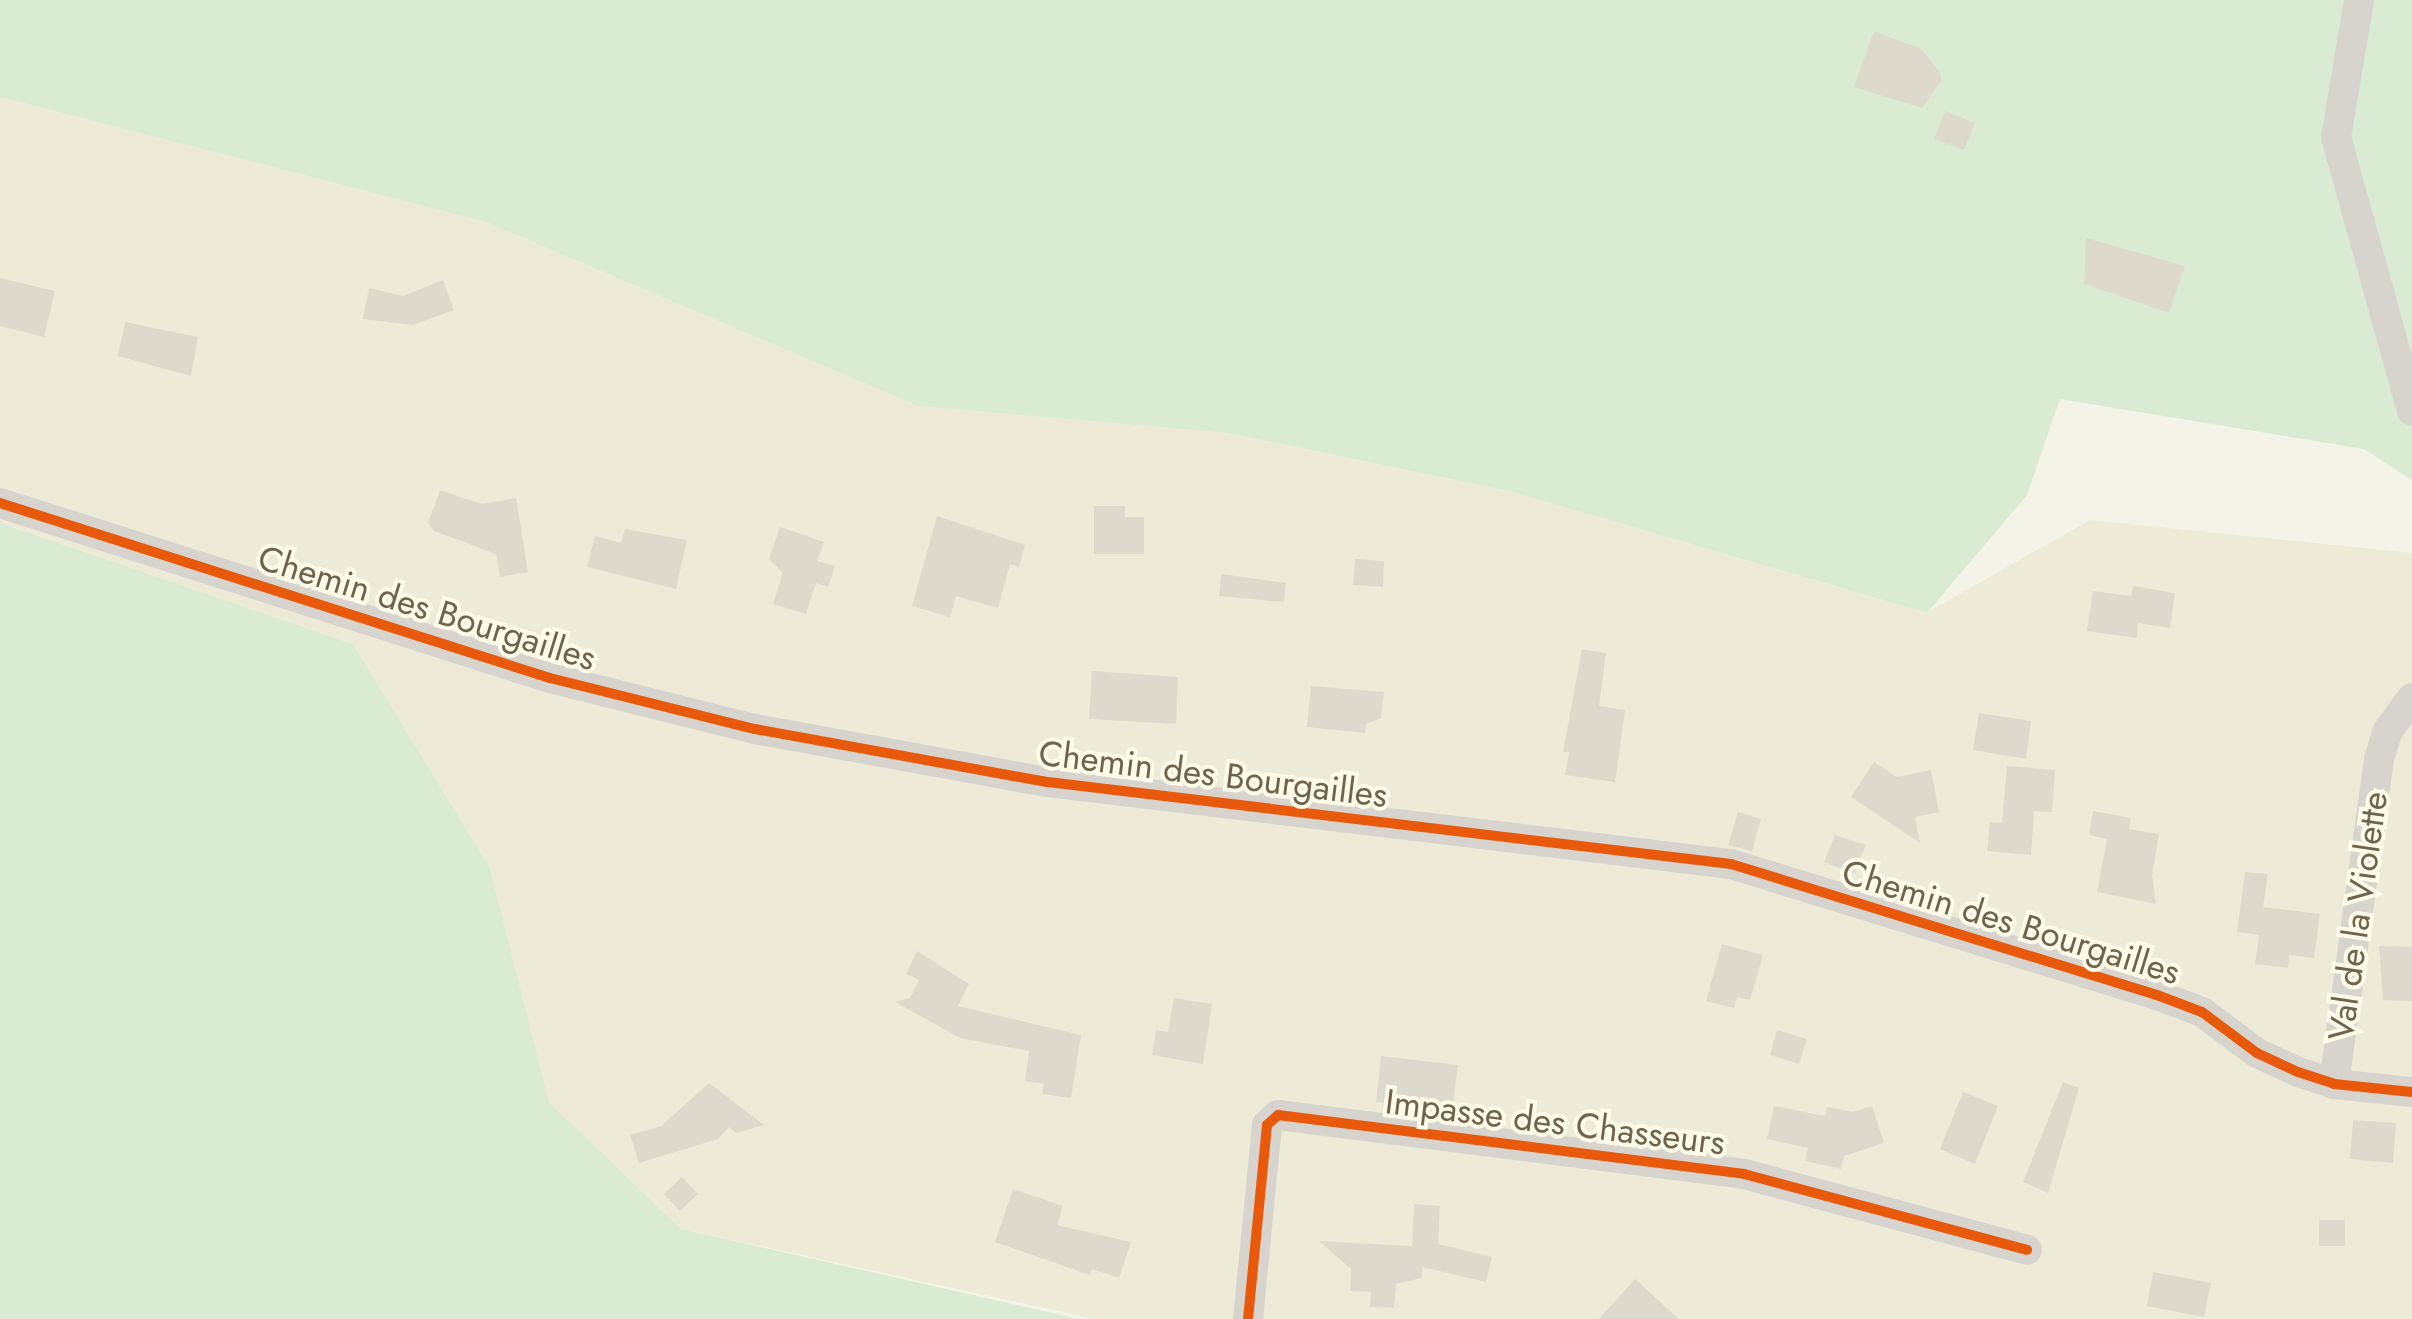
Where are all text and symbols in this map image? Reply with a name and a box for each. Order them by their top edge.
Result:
street label: Chemin des Bourgailles [253,537,601,679]
street label: Chemin des Bourgailles [1036,732,1390,816]
street label: Val de la Violette [2320,789,2396,1043]
street label: Chemin des Bourgailles [1837,851,2185,993]
street label: Impasse des Chasseurs [1383,1080,1727,1164]

